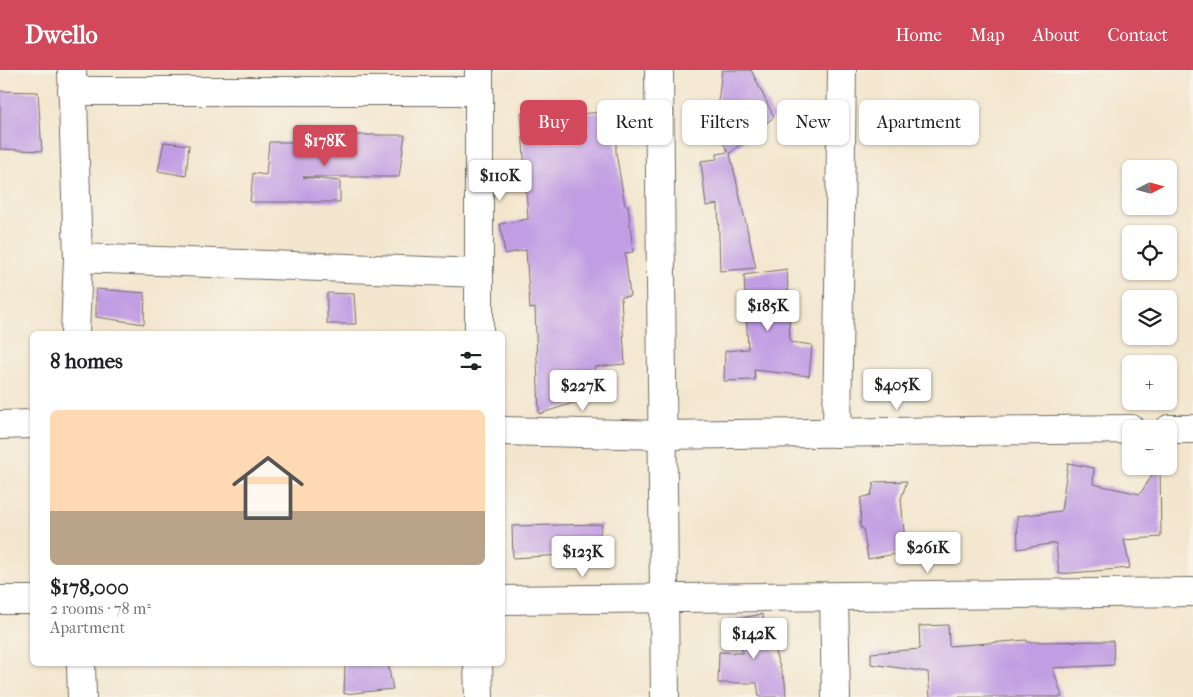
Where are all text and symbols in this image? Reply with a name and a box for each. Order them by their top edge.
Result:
text: Dwello [25,21,98,49]
text: Home [895,25,942,46]
text: Map [970,25,1005,46]
text: About [1033,25,1079,46]
text: Contact [1107,25,1168,46]
chip: Buy [520,100,587,145]
chip: Rent [597,100,672,145]
chip: Filters [682,100,767,145]
chip: New [777,100,849,145]
chip: Apartment [859,100,979,145]
pin: $178K [290,124,360,167]
text: $178K [304,131,346,150]
pin: $110K [465,160,535,202]
north arrow [1122,160,1178,215]
map controls [1122,160,1177,475]
text: $110K [480,166,520,185]
button: locate [1122,225,1177,280]
pin: $185K [733,290,803,332]
button: layers [1122,290,1177,345]
text: $185K [747,296,789,315]
icon: filters [457,347,485,375]
text: 8 homes [50,349,123,373]
button: + [1122,355,1177,410]
pin: $405K [862,368,932,411]
pin: $227K [548,370,618,412]
text: $405K [874,375,920,394]
text: $227K [561,376,605,395]
button: − [1122,420,1177,475]
icon: home [223,443,313,533]
pin: $261K [893,532,963,574]
pin: $123K [548,536,618,578]
text: $261K [907,538,949,557]
text: $123K [563,542,603,561]
text: $178,000 [50,575,129,599]
text: 2 rooms · 78 m² [50,599,151,618]
text: Apartment [50,618,125,637]
pin: $142K [719,618,789,660]
text: $142K [732,624,776,643]

